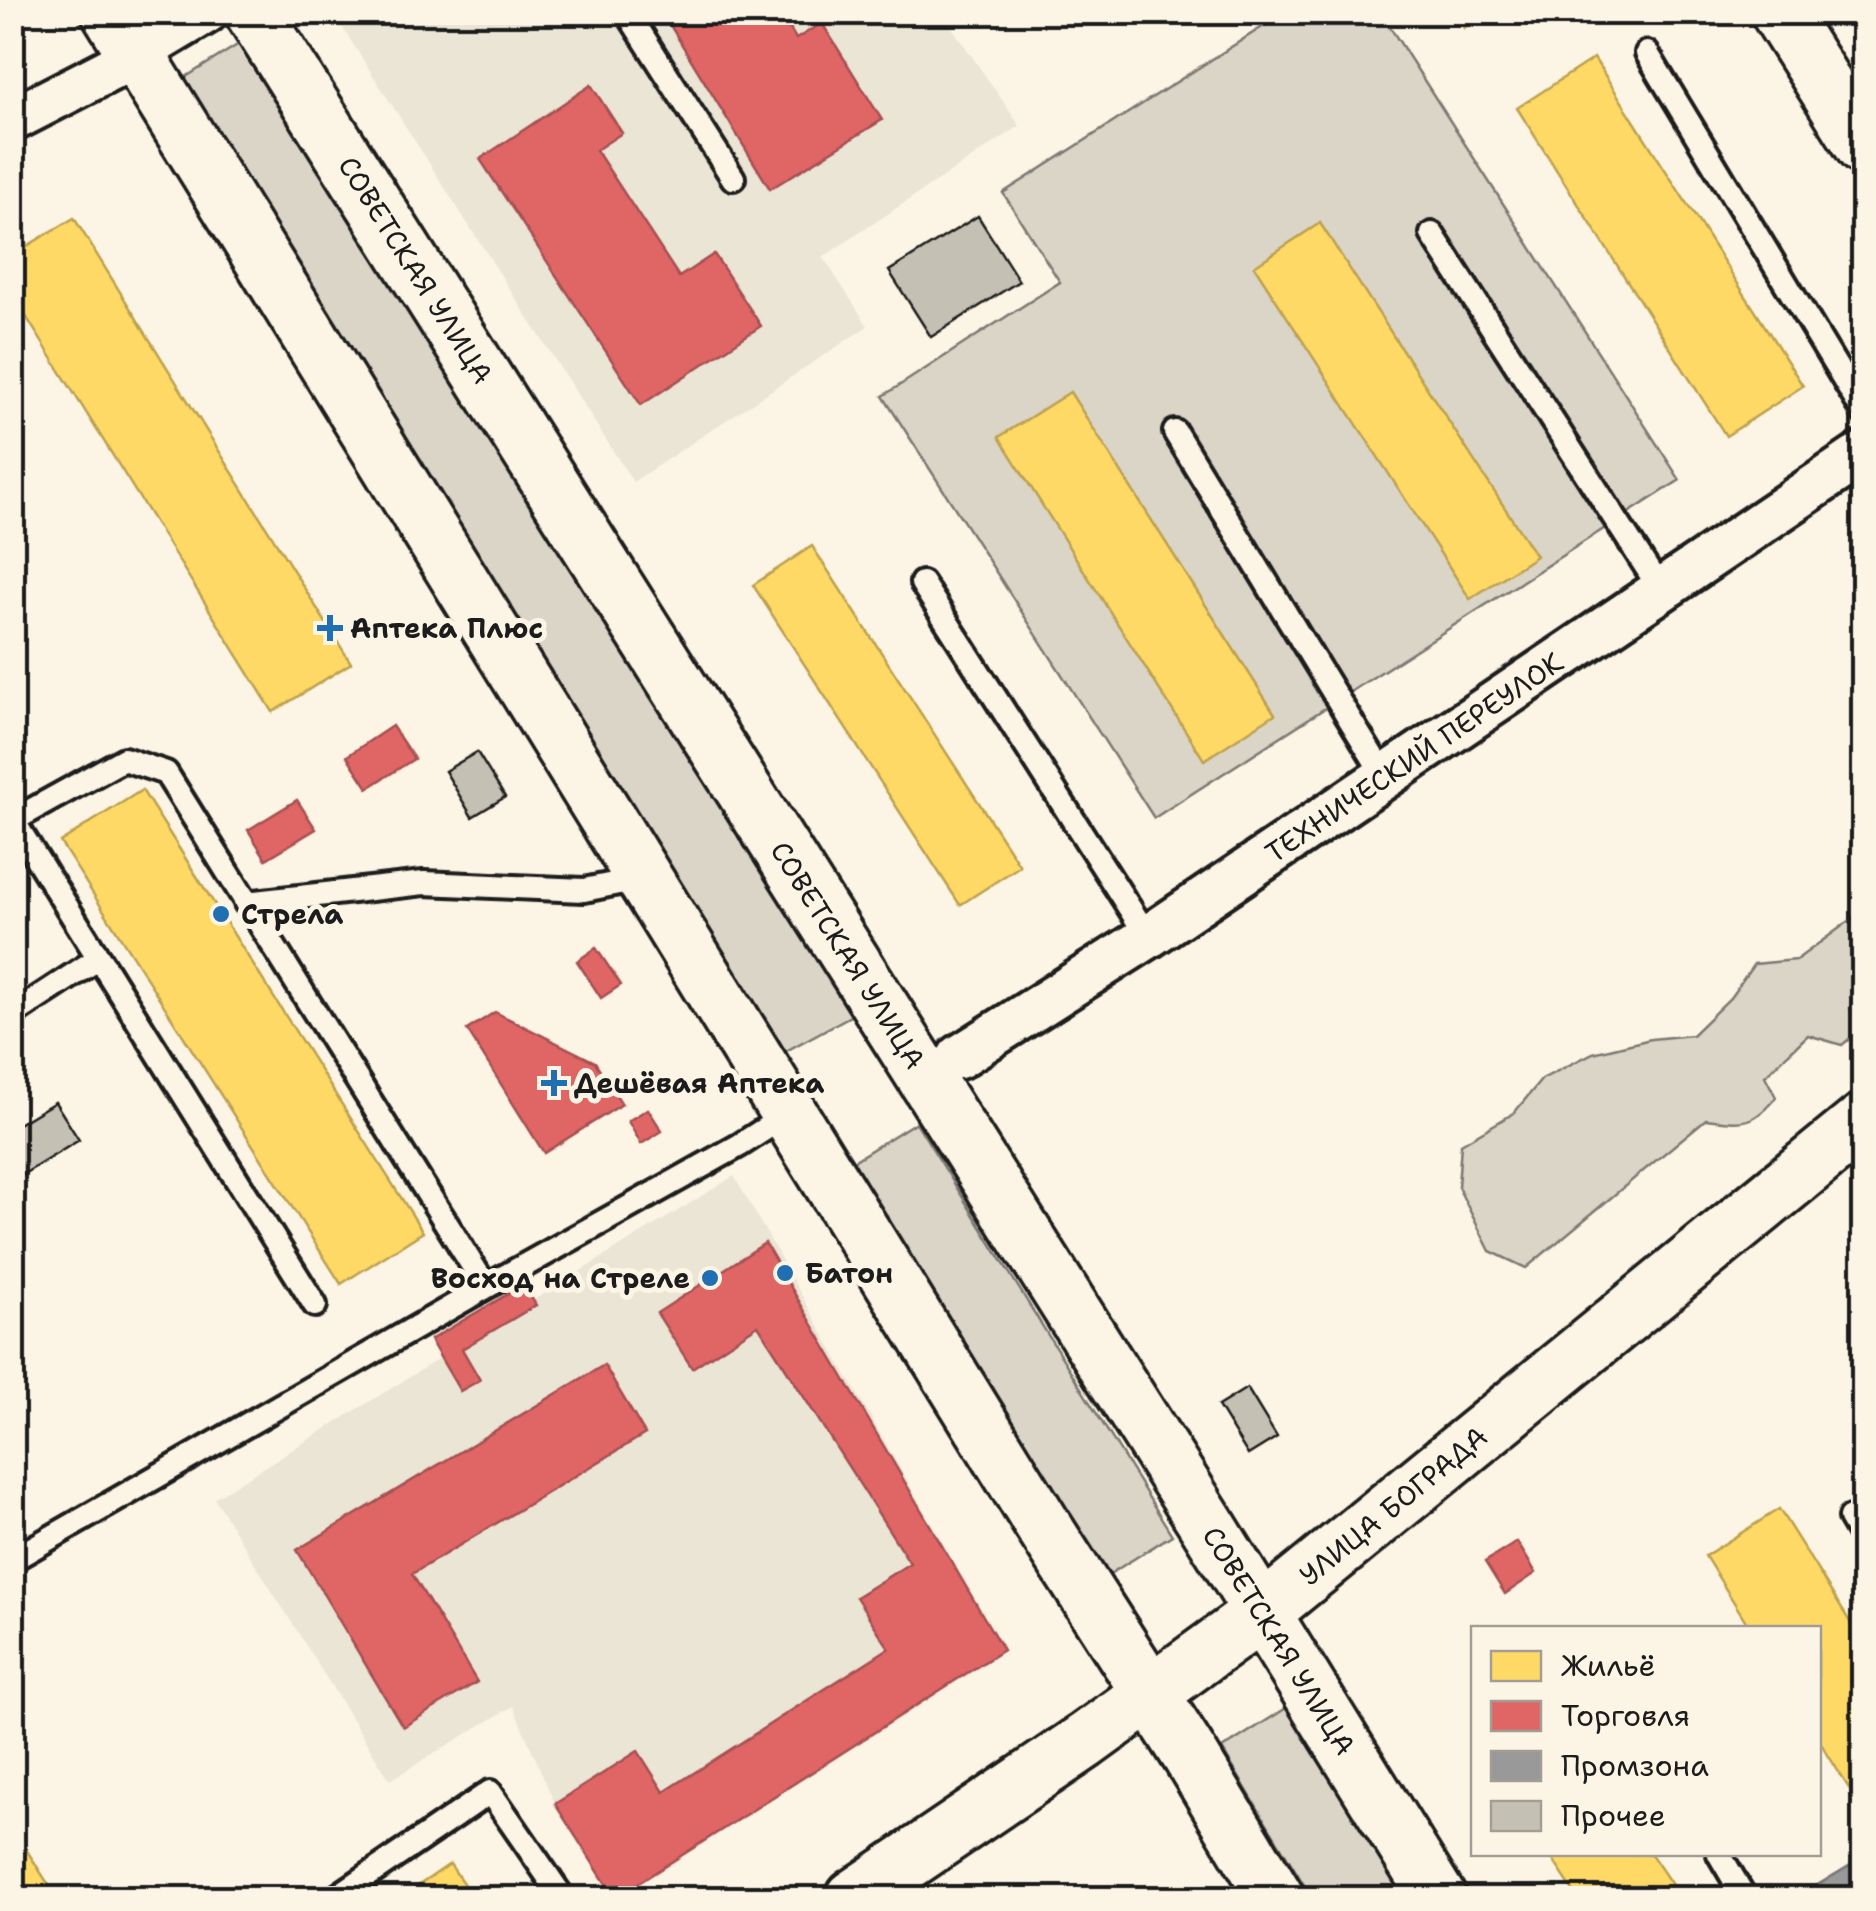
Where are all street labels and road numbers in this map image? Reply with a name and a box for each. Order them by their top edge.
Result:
street label: СОВЕТСКАЯ УЛИЦА [330,149,502,391]
street label: ТЕХНИЧЕСКИЙ ПЕРЕУЛОК [1258,643,1570,871]
street label: СОВЕТСКАЯ УЛИЦА [762,834,934,1076]
street label: УЛИЦА БОГРАДА [1291,1417,1495,1594]
street label: СОВЕТСКАЯ УЛИЦА [1194,1519,1364,1762]

